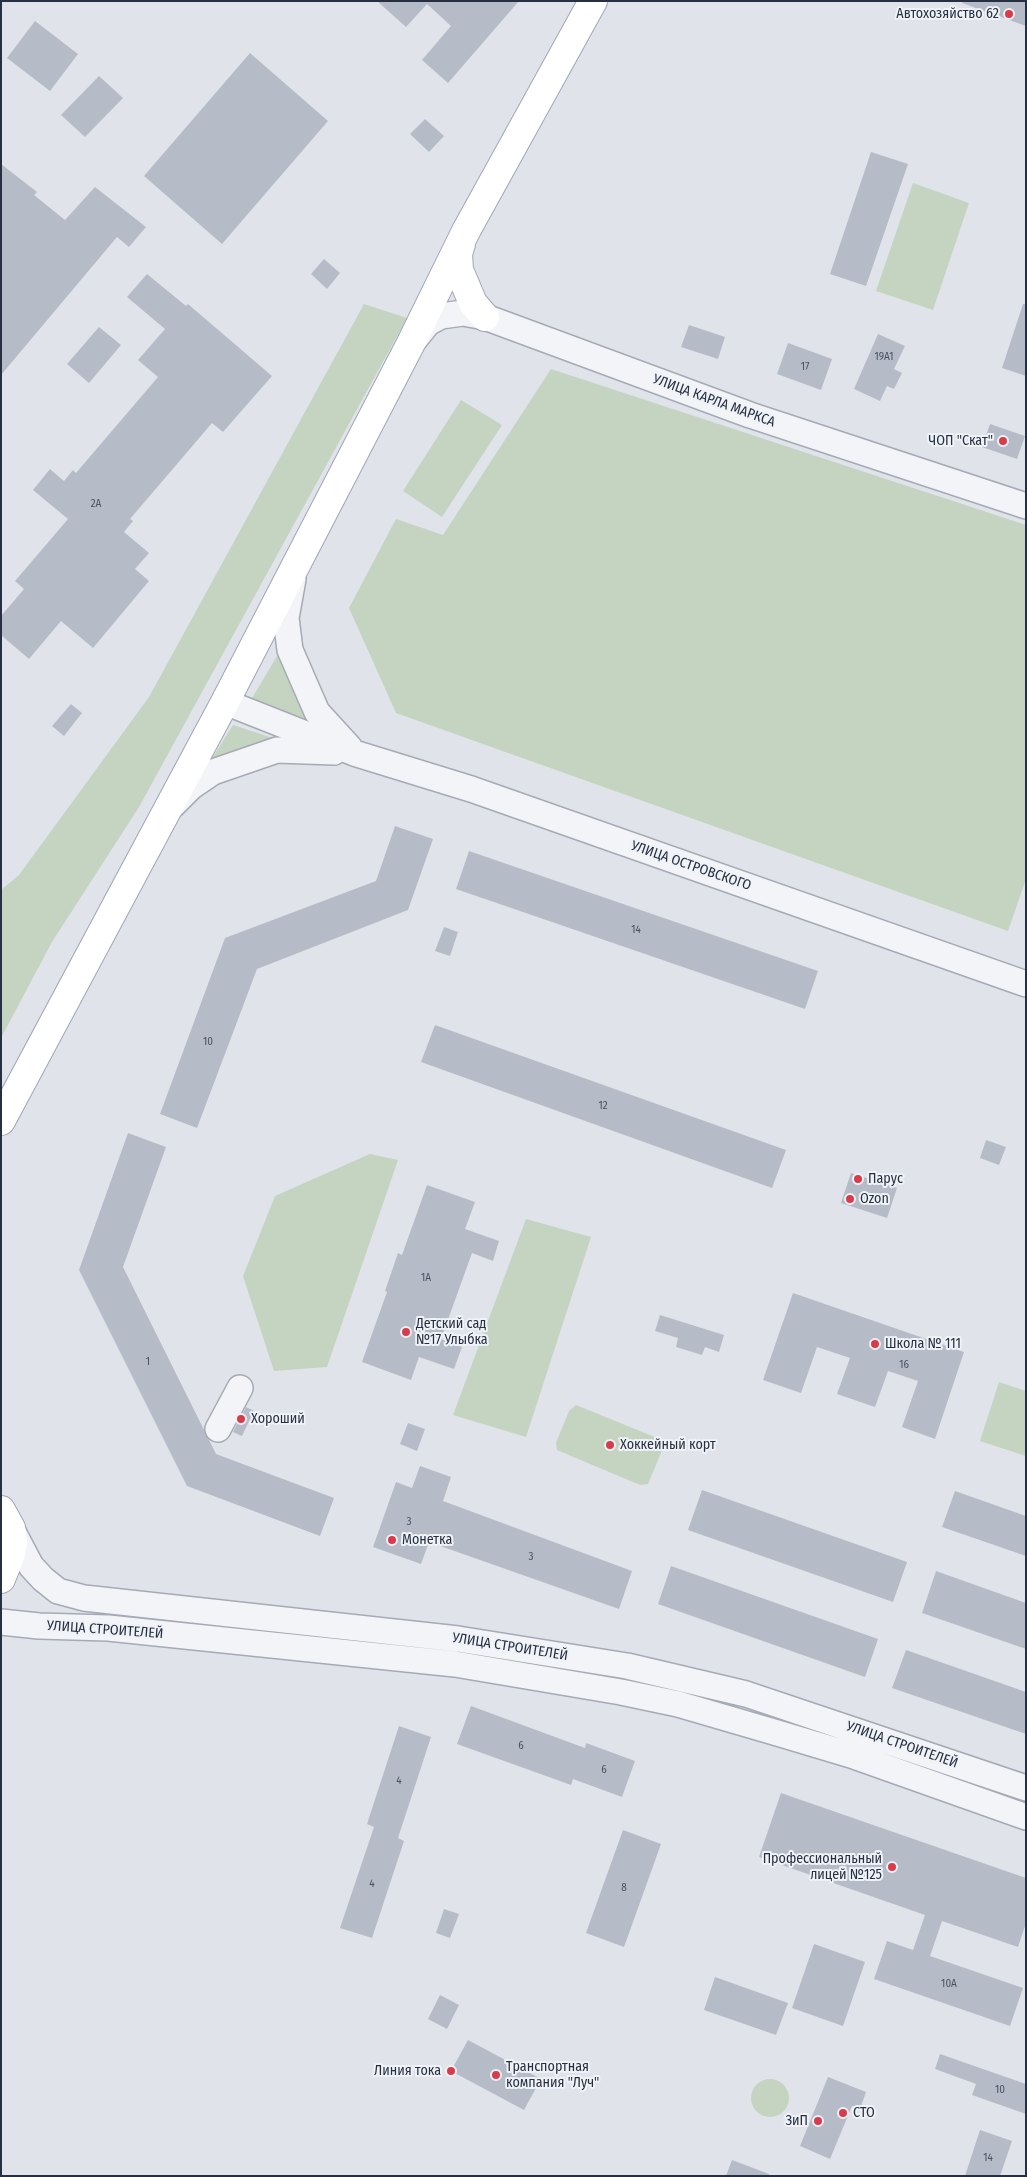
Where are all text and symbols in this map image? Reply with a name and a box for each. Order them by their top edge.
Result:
place label: Автохозяйство 62 [896,6,999,22]
marker: Автохозяйство 62 [1003,8,1015,20]
house number: 19А1 [874,350,894,364]
house number: 17 [801,360,809,374]
street label: УЛИЦА КАРЛА МАРКСА [651,371,777,431]
place label: ЧОП "Скат" [929,433,993,449]
marker: ЧОП "Скат" [997,435,1009,447]
house number: 2А [91,497,101,511]
street label: УЛИЦА ОСТРОВСКОГО [629,838,753,894]
house number: 14 [631,923,641,937]
house number: 10 [203,1035,213,1049]
house number: 12 [598,1099,608,1113]
place label: Парус [868,1171,903,1187]
marker: Парус [852,1173,864,1185]
place label: Ozon [860,1191,889,1207]
marker: Ozon [844,1193,856,1205]
house number: 1А [421,1271,431,1285]
place label: Детский сад №17 Улыбка [416,1316,488,1348]
marker: Детский сад №17 Улыбка [400,1326,412,1338]
place label: Школа № 111 [885,1336,961,1352]
marker: Школа № 111 [869,1338,881,1350]
house number: 1 [146,1355,150,1369]
house number: 16 [899,1358,909,1372]
place label: Хороший [251,1411,305,1427]
marker: Хороший [235,1413,247,1425]
place label: Хоккейный корт [620,1437,716,1453]
marker: Хоккейный корт [604,1439,616,1451]
house number: 3 [407,1515,411,1529]
place label: Монетка [402,1532,452,1548]
marker: Монетка [386,1534,398,1546]
house number: 3 [529,1550,533,1564]
street label: УЛИЦА СТРОИТЕЛЕЙ [46,1618,164,1642]
street label: УЛИЦА СТРОИТЕЛЕЙ [451,1630,569,1664]
street label: УЛИЦА СТРОИТЕЛЕЙ [844,1718,960,1772]
house number: 6 [518,1739,524,1753]
house number: 6 [601,1763,607,1777]
house number: 4 [396,1774,402,1788]
place label: Профессиональный лицей №125 [763,1851,882,1884]
marker: Профессиональный лицей №125 [886,1861,898,1873]
house number: 4 [369,1877,375,1891]
house number: 8 [621,1881,627,1895]
house number: 10А [941,1977,957,1991]
place label: Транспортная компания "Луч" [506,2059,599,2092]
place label: Линия тока [374,2063,441,2079]
marker: Линия тока [445,2065,457,2077]
marker: Транспортная компания "Луч" [490,2069,502,2081]
house number: 10 [995,2083,1005,2097]
place label: СТО [853,2105,875,2121]
marker: СТО [837,2107,849,2119]
place label: ЗиП [785,2113,808,2129]
marker: ЗиП [812,2115,824,2127]
house number: 14 [983,2151,993,2165]

